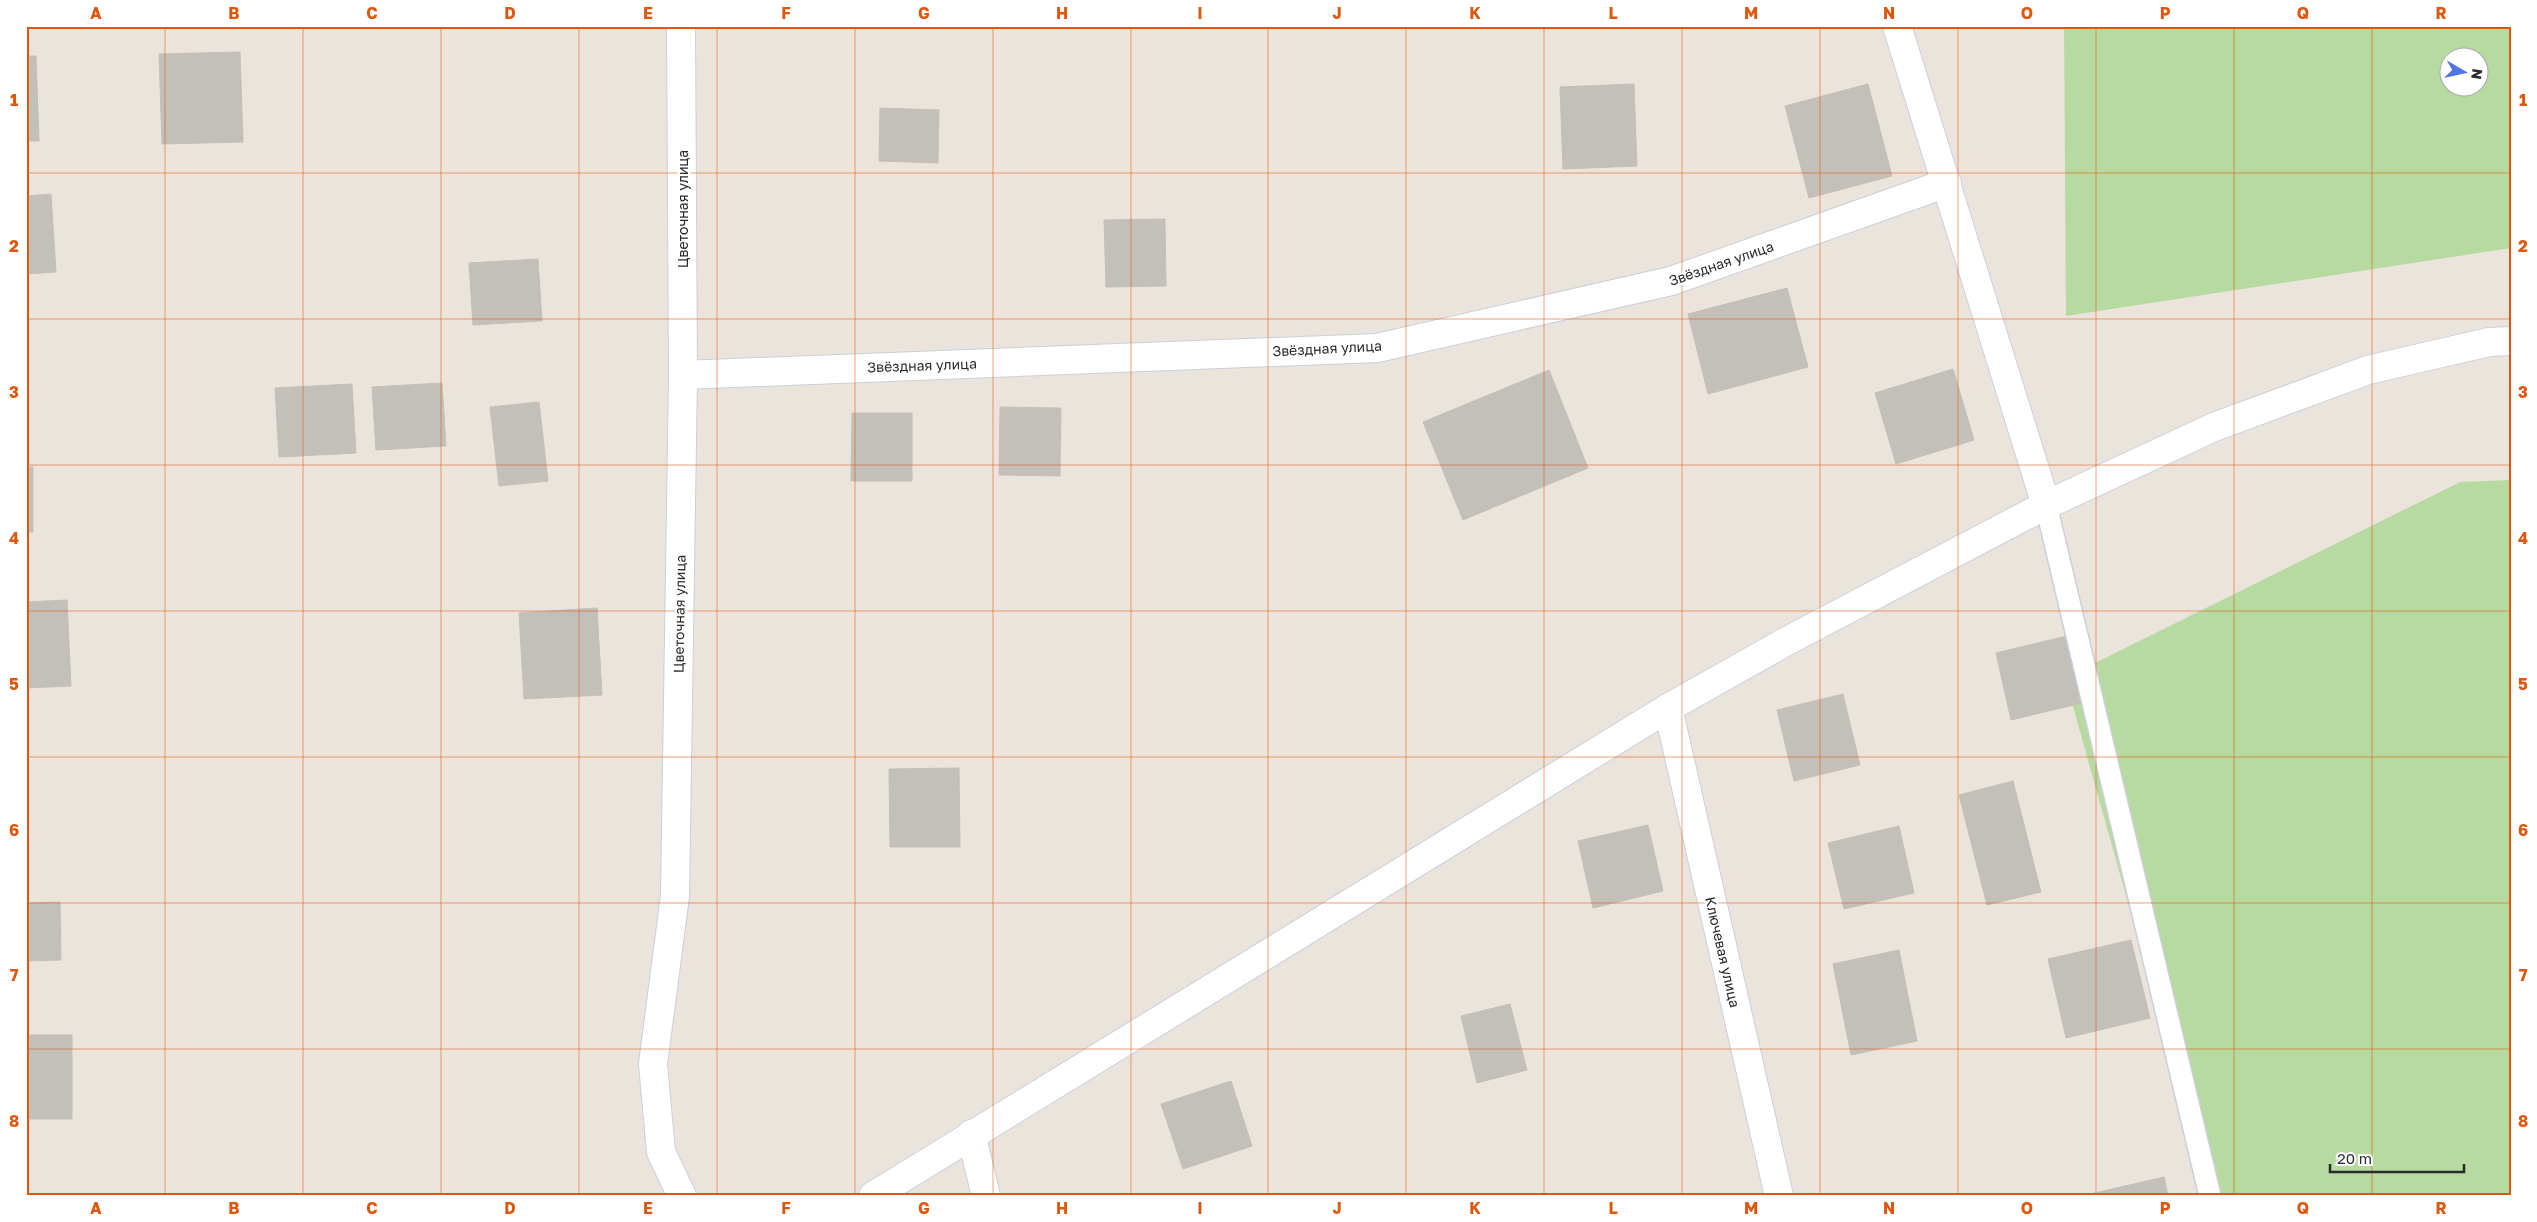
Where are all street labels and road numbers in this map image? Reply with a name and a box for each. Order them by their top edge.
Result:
street label: Цветочная улица [674,150,691,268]
street label: Звёздная улица [1666,237,1776,289]
street label: Звёздная улица [1272,337,1382,359]
street label: Звёздная улица [867,355,977,375]
street label: Цветочная улица [669,555,689,673]
street label: Ключевая улица [1702,895,1744,1009]

